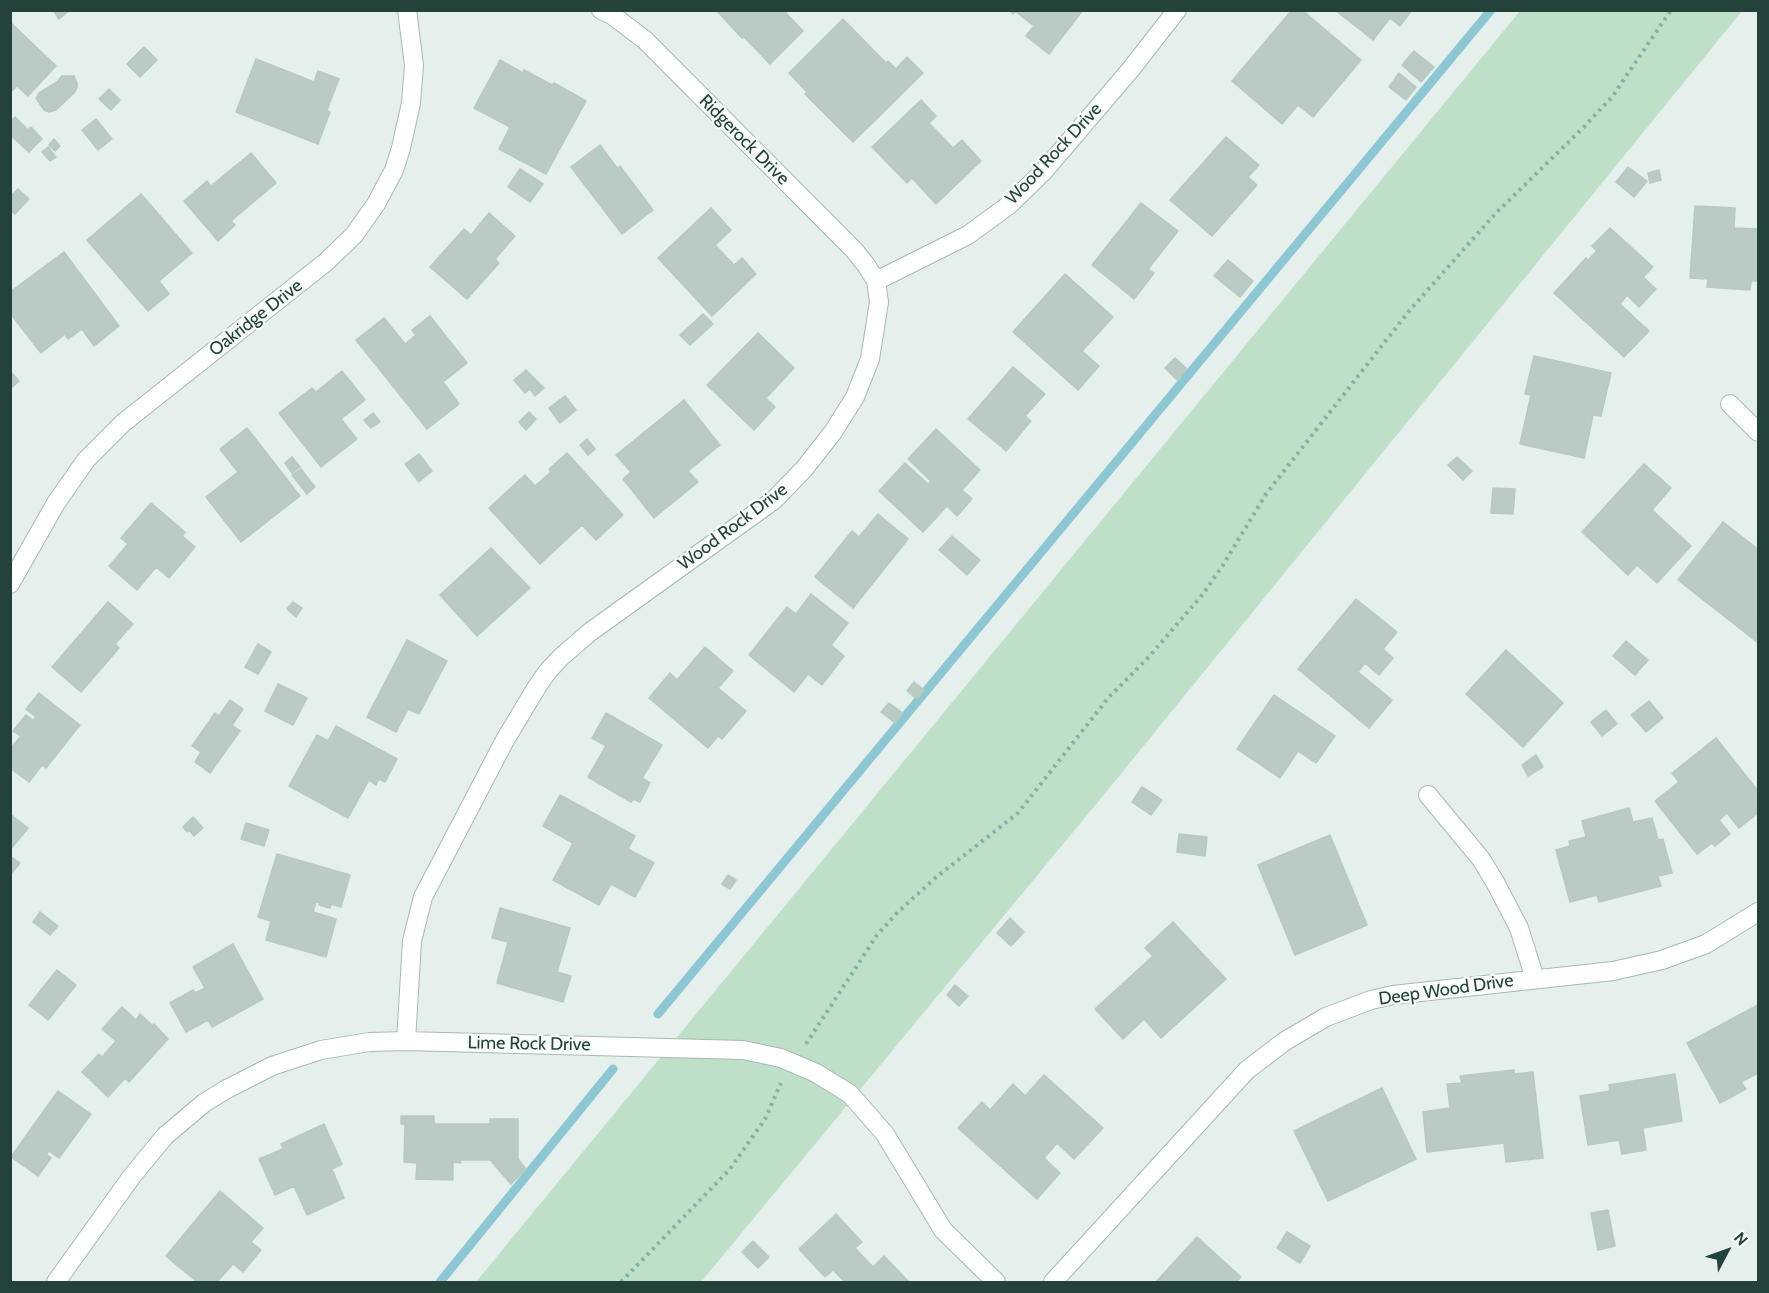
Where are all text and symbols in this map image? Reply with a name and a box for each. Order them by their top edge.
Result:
street label: Ridgerock Drive [694,90,794,190]
street label: Wood Rock Drive [1001,99,1107,209]
street label: Oakridge Drive [205,275,307,361]
street label: Wood Rock Drive [674,479,792,575]
street label: Deep Wood Drive [1377,970,1515,1010]
street label: Lime Rock Drive [467,1032,591,1056]
north arrow [1697,1221,1757,1281]
text: N [1730,1228,1752,1249]

